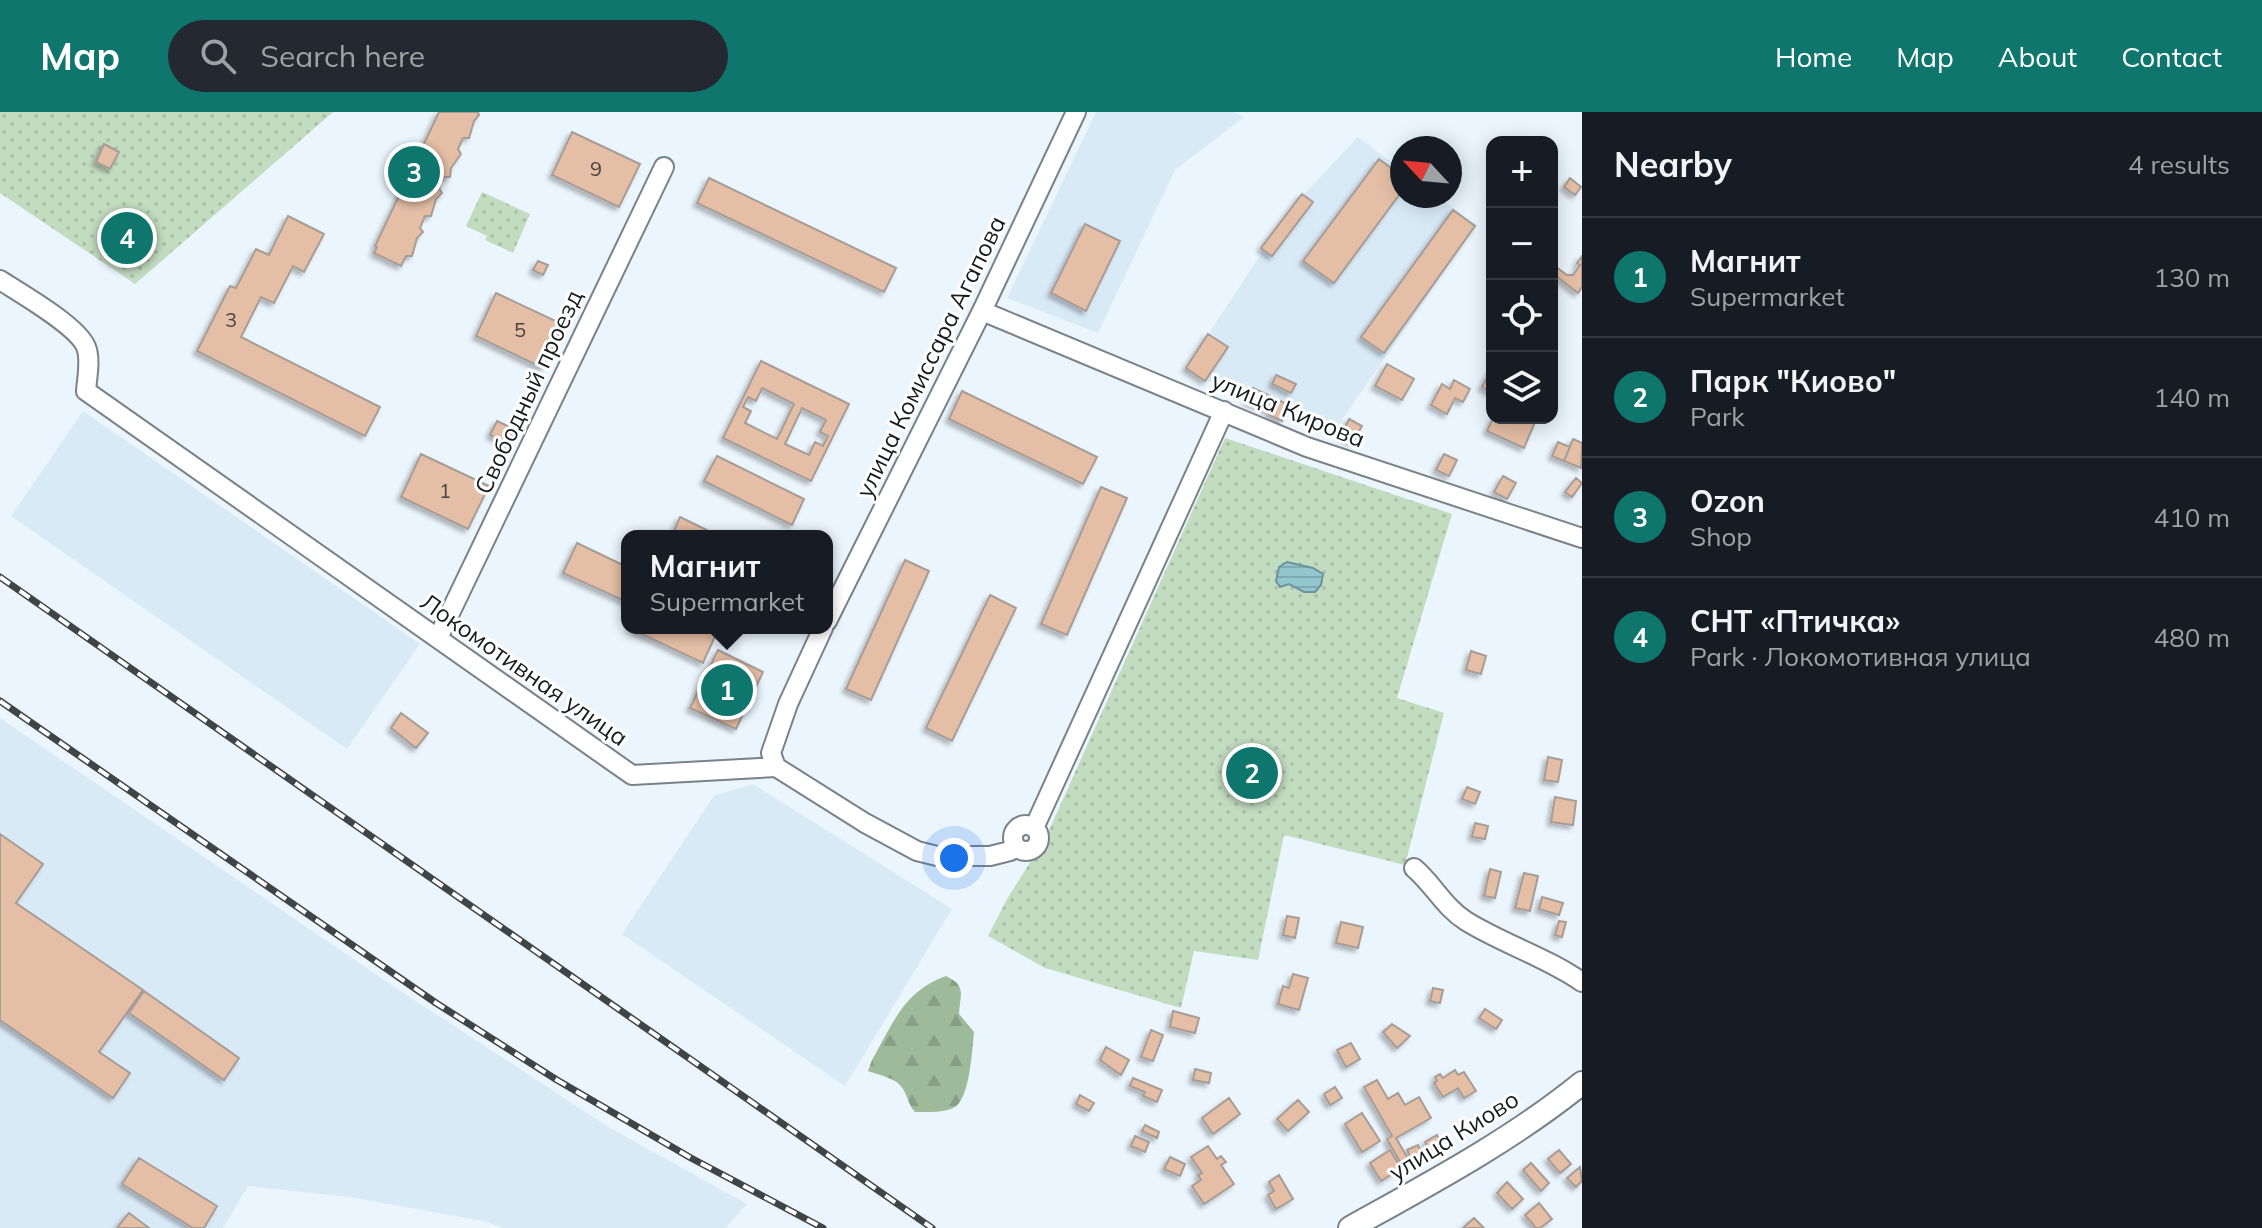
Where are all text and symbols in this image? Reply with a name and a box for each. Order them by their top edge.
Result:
search box [168,20,728,92]
text: Map [40,32,120,80]
icon: search [196,34,240,78]
text: Search here [260,37,425,75]
text: Home [1775,39,1852,74]
text: Map [1896,39,1954,74]
text: About [1998,39,2077,74]
text: Contact [2121,39,2222,74]
north arrow [1390,136,1462,208]
map controls [1486,136,1558,424]
button: + [1486,136,1558,208]
pin: 3 [388,142,440,202]
text: Nearby [1614,143,1732,186]
text: 4 results [2128,148,2230,181]
house number: 9 [590,156,602,181]
pin: 4 [101,208,153,268]
button: − [1486,208,1558,280]
street label: улица Комиссара Агапова [849,211,1011,502]
text: Магнит [1690,242,1801,280]
text: 1 [1632,261,1648,294]
text: 130 m [2154,261,2230,294]
button: locate [1486,280,1558,352]
text: Supermarket [1690,280,1845,313]
street label: Свободный проезд [468,285,589,499]
house number: 3 [225,307,237,332]
house number: 5 [514,317,526,342]
button: layers [1486,352,1558,424]
text: Парк "Киово" [1690,362,1896,400]
street label: улица Кирова [1207,365,1370,453]
text: 2 [1632,381,1648,414]
text: 140 m [2154,381,2230,414]
text: Park [1690,400,1745,433]
house number: 1 [439,478,451,503]
text: Ozon [1690,482,1765,520]
text: 3 [1632,501,1648,534]
text: 410 m [2154,501,2230,534]
text: Shop [1690,520,1752,553]
popup [621,530,833,634]
text: Магнит [650,547,760,585]
text: Supermarket [650,585,804,618]
street label: Локомотивная улица [415,586,634,752]
text: СНТ «Птичка» [1690,602,1900,640]
text: 4 [1632,621,1648,654]
text: 480 m [2154,621,2230,654]
text: Park · Локомотивная улица [1690,640,2031,673]
pin: 1 [701,660,753,720]
pin: 2 [1226,743,1278,803]
your location [934,838,974,878]
street label: улица Киово [1383,1083,1524,1187]

